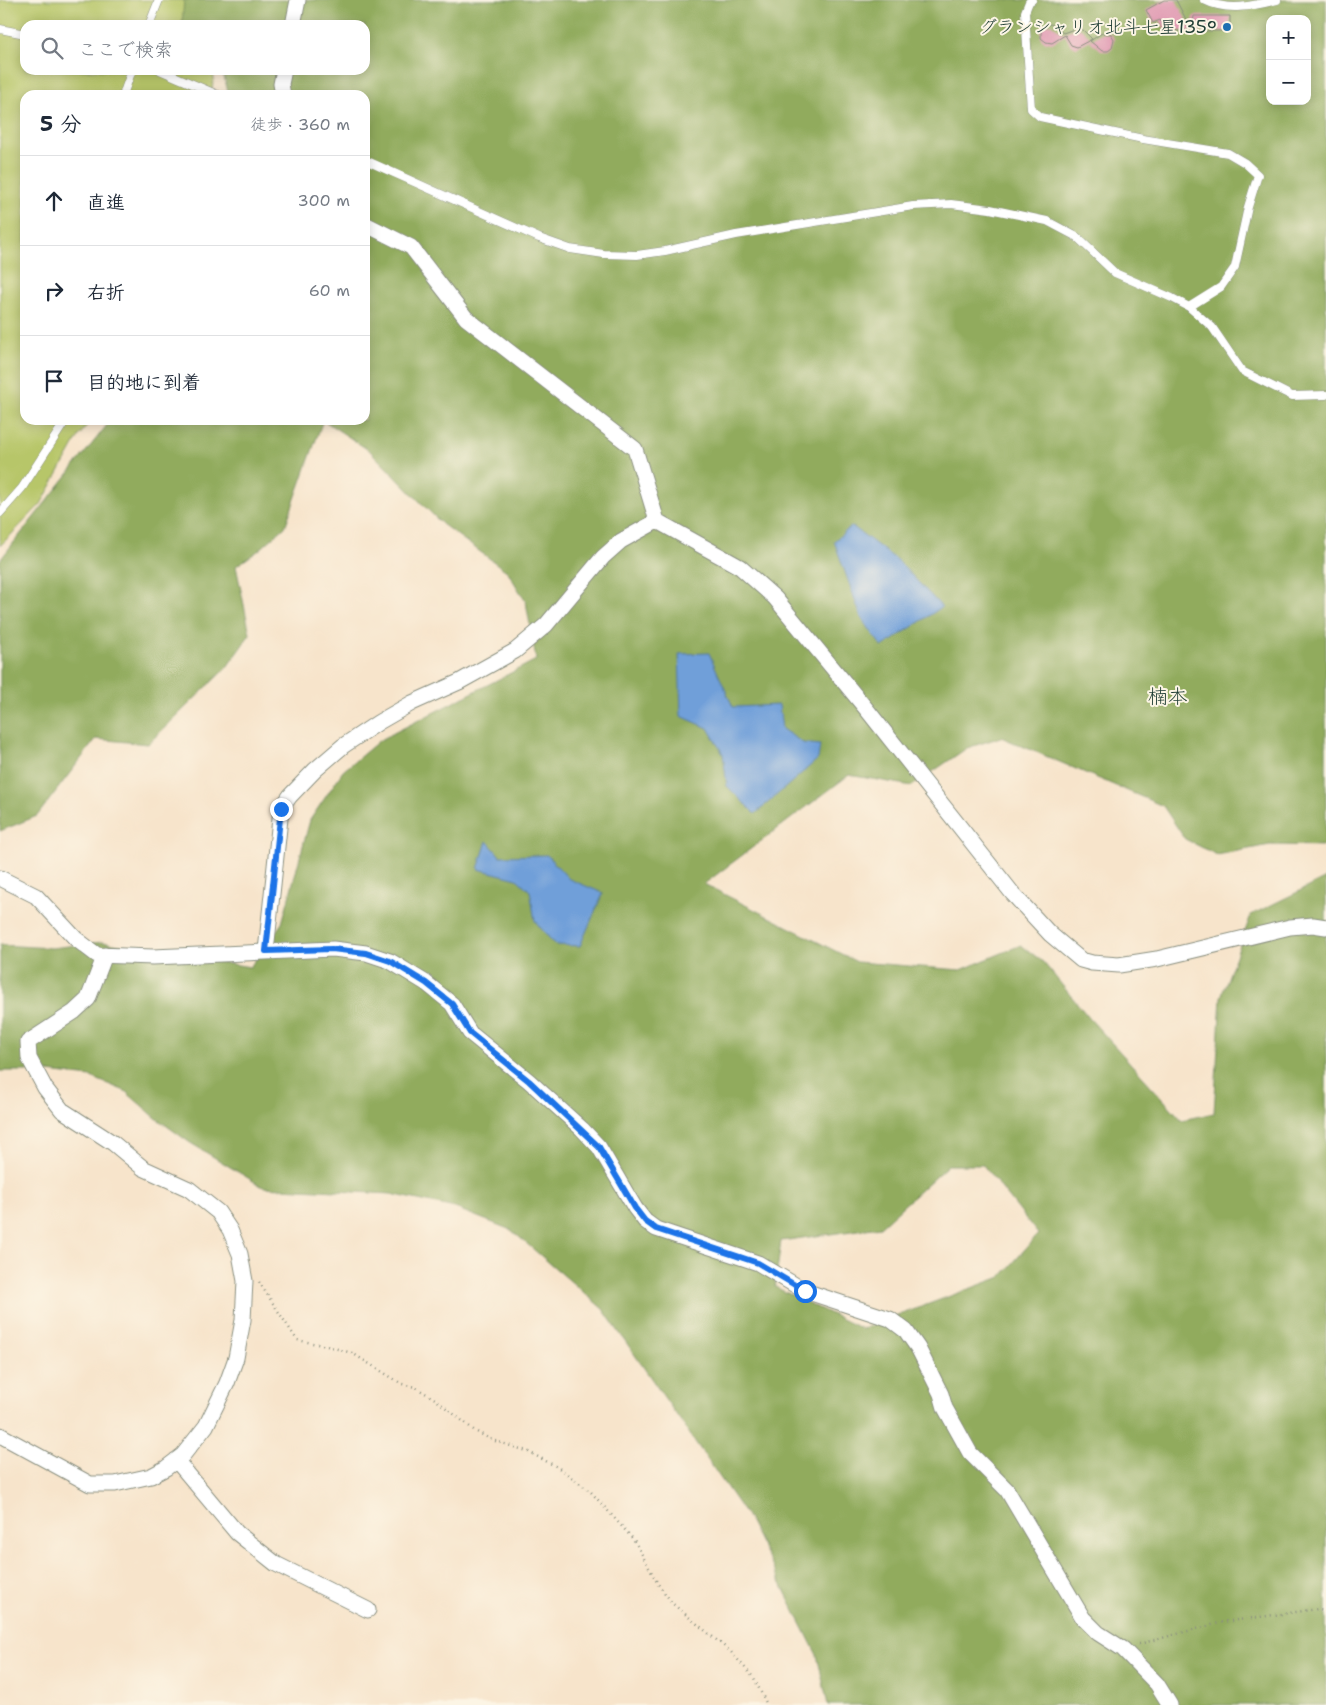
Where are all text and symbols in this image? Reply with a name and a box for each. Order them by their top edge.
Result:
place label: グランシャリオ北斗七星135° [979,15,1217,39]
map controls [1266,15,1311,105]
button: + [1266,15,1311,60]
search box [20,20,370,75]
marker: グランシャリオ北斗七星135° [1221,21,1233,33]
icon: search [38,34,66,62]
text: ここで検索 [78,37,173,62]
button: − [1266,60,1311,105]
text: 5 分 [40,110,81,138]
text: 徒歩 · 360 m [251,114,350,135]
icon: ahead [40,187,68,215]
text: 直進 [87,190,125,215]
text: 300 m [298,190,350,211]
icon: right [40,277,68,305]
text: 右折 [87,280,125,305]
text: 60 m [309,280,350,301]
icon: arrive [40,367,68,395]
text: 目的地に到着 [87,370,201,395]
district label: 楠本 [1148,683,1188,709]
route end [270,798,293,821]
route start [794,1280,817,1303]

